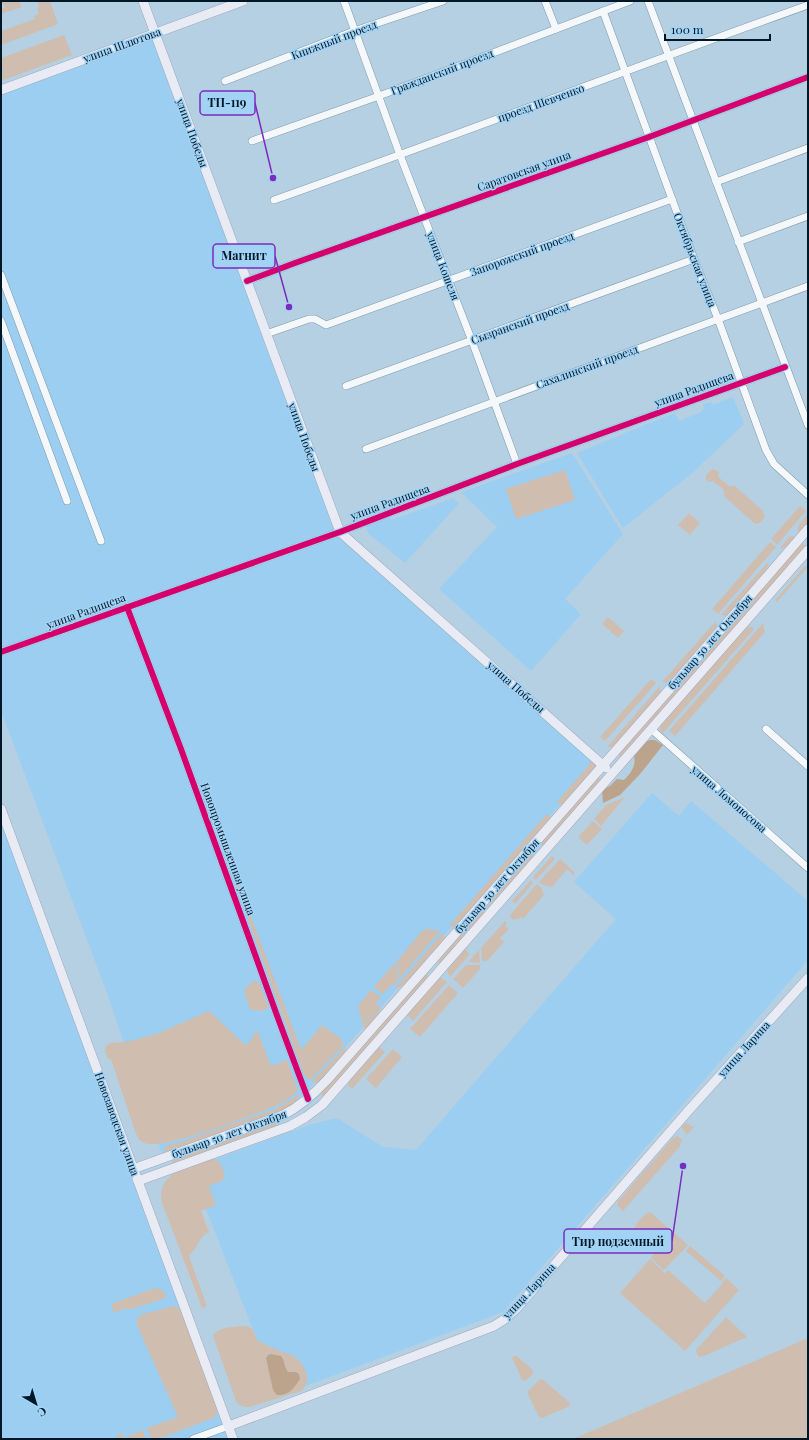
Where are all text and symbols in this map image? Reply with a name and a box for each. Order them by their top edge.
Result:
street label: Книжный проезд [289,16,379,63]
scale bar [665,16,770,42]
text: 100 m [671,21,704,37]
street label: улица Шлютова [80,23,163,66]
street label: Гражданский проезд [388,45,495,98]
street label: проезд Шевченко [495,80,586,125]
callout: ТП-119 [200,91,255,115]
text: ТП-119 [208,94,247,110]
street label: улица Победы [173,95,212,170]
street label: Саратовская улица [475,146,573,194]
street label: Октябрьская улица [671,211,721,310]
street label: улица Кошеля [423,228,463,302]
street label: Запорожский проезд [468,228,576,279]
callout: Магнит [213,244,275,268]
text: Магнит [221,247,267,263]
street label: Сызранский проезд [469,298,571,347]
street label: Сахалинский проезд [534,341,640,392]
street label: улица Радищева [651,367,736,410]
street label: улица Победы [285,399,324,474]
street label: улица Радищева [347,480,432,523]
street label: улица Радищева [43,589,128,632]
street label: бульвар 50 лет Октября [664,591,755,692]
street label: улица Победы [483,657,549,716]
street label: улица Ломоносова [688,761,771,836]
street label: Новопромышленная улица [198,781,260,918]
street label: бульвар 50 лет Октября [451,835,542,936]
street label: улица Ларина [714,1017,773,1081]
street label: Новозаводская улица [92,1070,143,1178]
street label: бульвар 50 лет Октября [169,1106,289,1161]
callout: Тир подземный [564,1229,672,1253]
text: Тир подземный [572,1233,664,1249]
street label: улица Ларина [498,1259,559,1322]
north arrow [16,1384,56,1424]
text: С [35,1404,50,1421]

